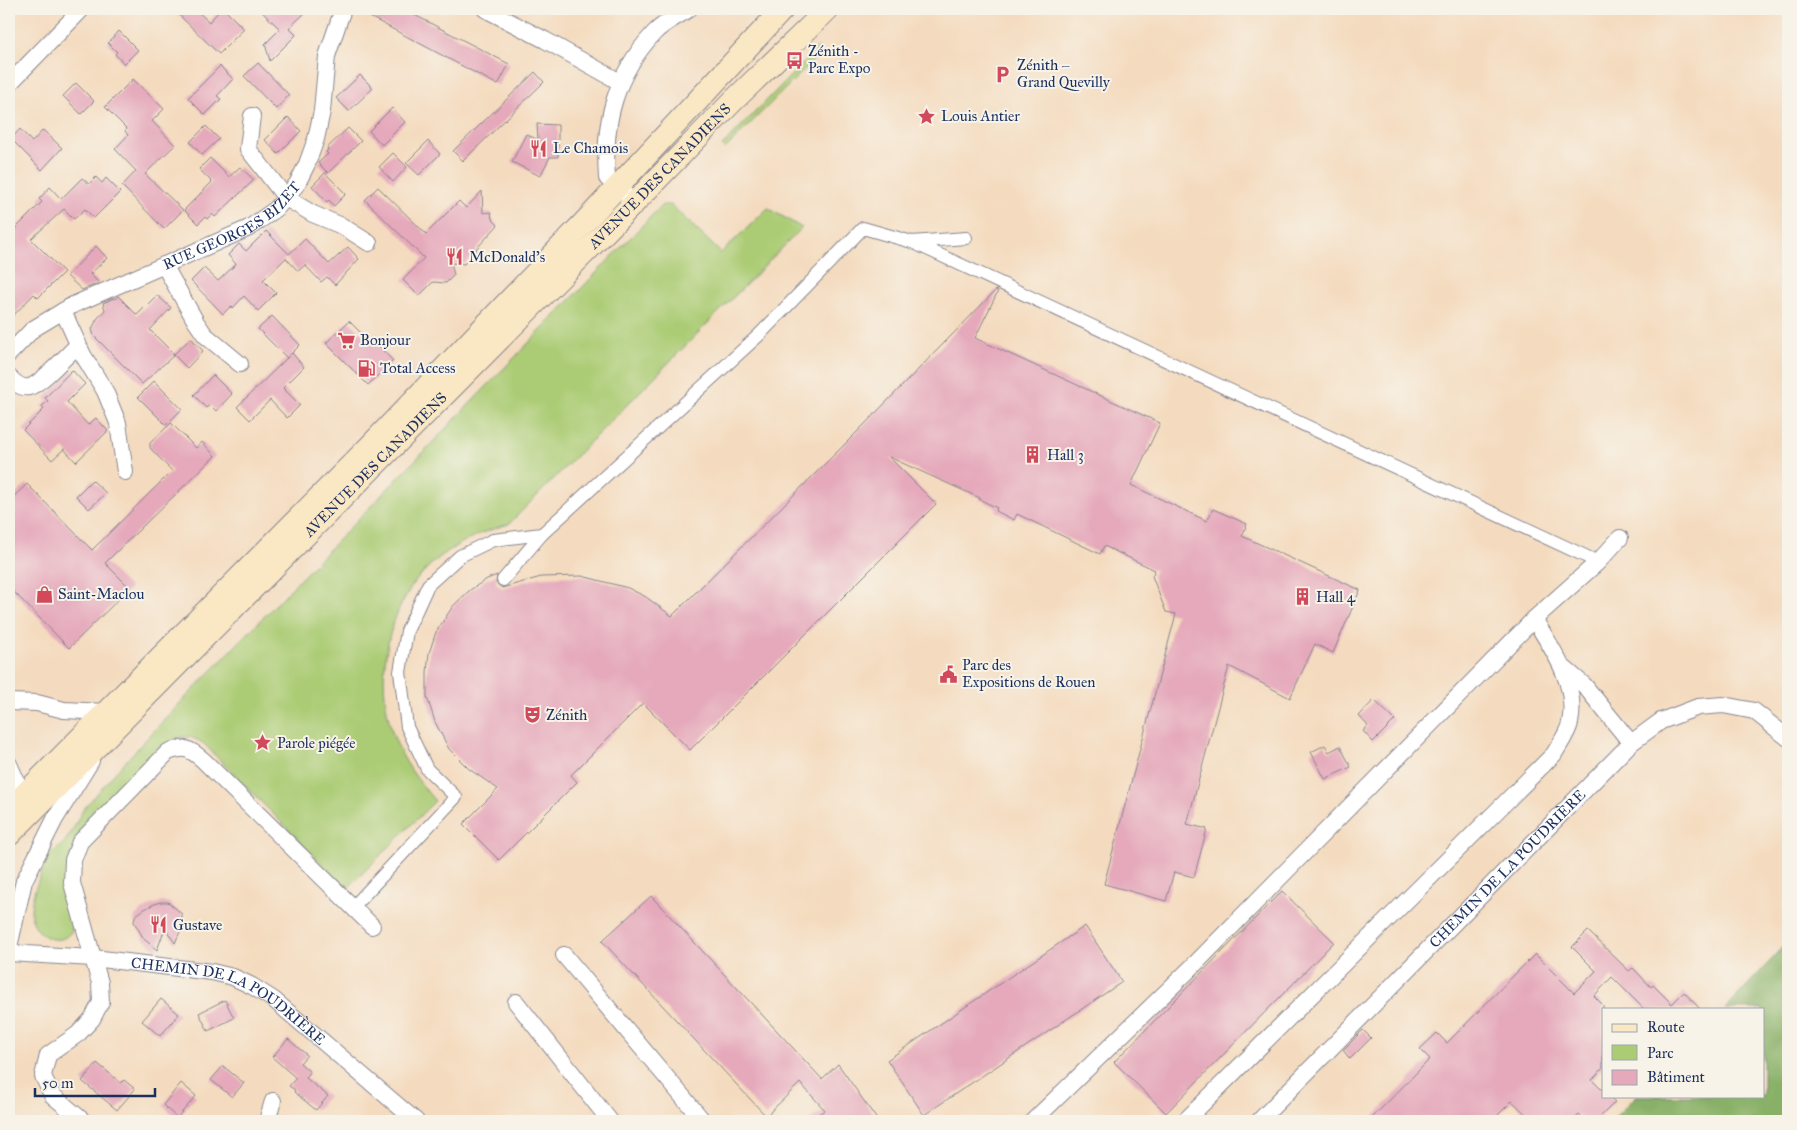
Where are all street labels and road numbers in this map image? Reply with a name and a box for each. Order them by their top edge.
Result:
street label: AVENUE DES CANADIENS [584,100,735,253]
street label: RUE GEORGES BIZET [160,178,304,274]
street label: AVENUE DES CANADIENS [299,388,451,541]
street label: CHEMIN DE LA POUDRIÈRE [1426,786,1589,952]
street label: CHEMIN DE LA POUDRIÈRE [130,954,329,1049]

